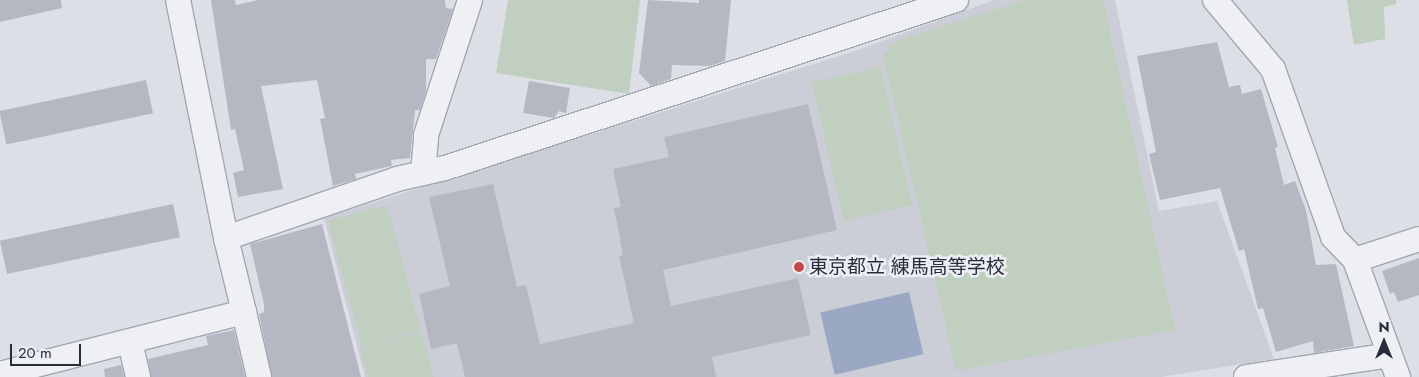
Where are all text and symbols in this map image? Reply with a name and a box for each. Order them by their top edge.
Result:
place label: 東京都立 練馬高等学校 [809,256,1005,278]
marker: 東京都立 練馬高等学校 [793,261,805,273]
north arrow [1359,317,1409,367]
text: N [1378,317,1390,337]
scale bar [12,334,84,366]
text: 20 m [18,342,52,364]

